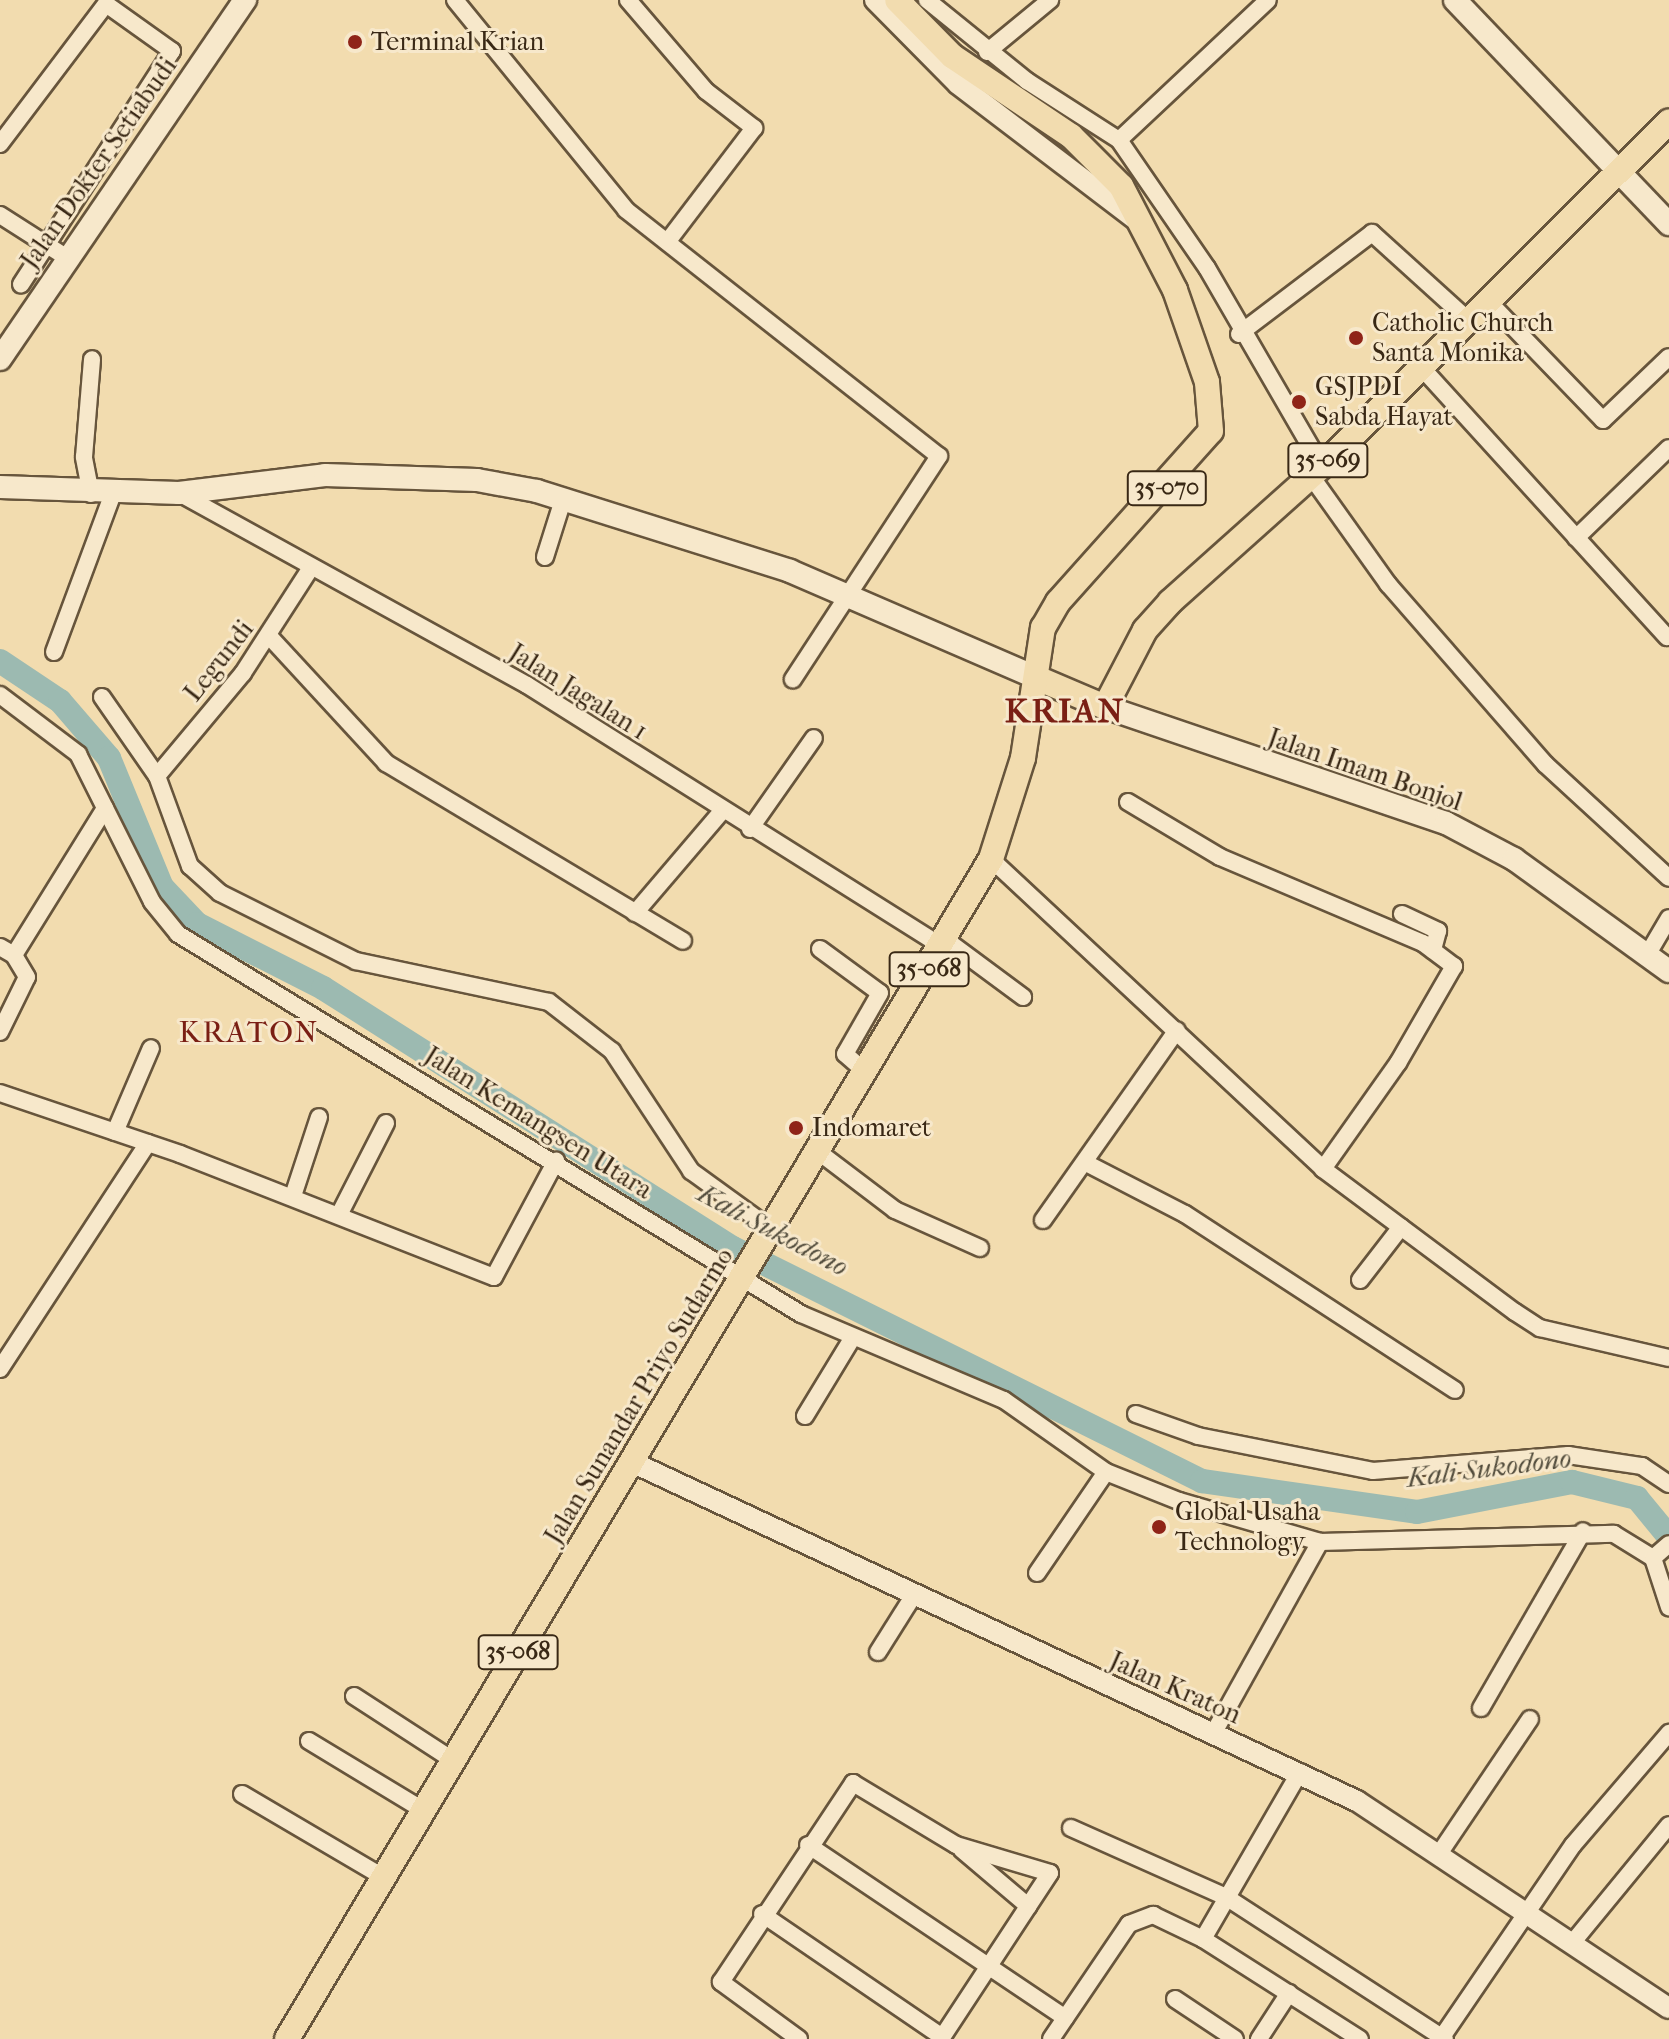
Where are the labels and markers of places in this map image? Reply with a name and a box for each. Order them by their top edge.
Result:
place label: Terminal Krian [371,26,544,58]
marker: Terminal Krian [346,33,364,51]
place label: Catholic Church Santa Monika [1372,307,1553,368]
marker: Catholic Church Santa Monika [1347,329,1365,347]
place label: GSJPDI Sabda Hayat [1315,371,1453,432]
marker: GSJPDI Sabda Hayat [1290,393,1308,411]
place label: Indomaret [812,1112,931,1144]
marker: Indomaret [787,1119,805,1137]
place label: Global Usaha Technology [1175,1496,1320,1558]
marker: Global Usaha Technology [1150,1518,1168,1536]

